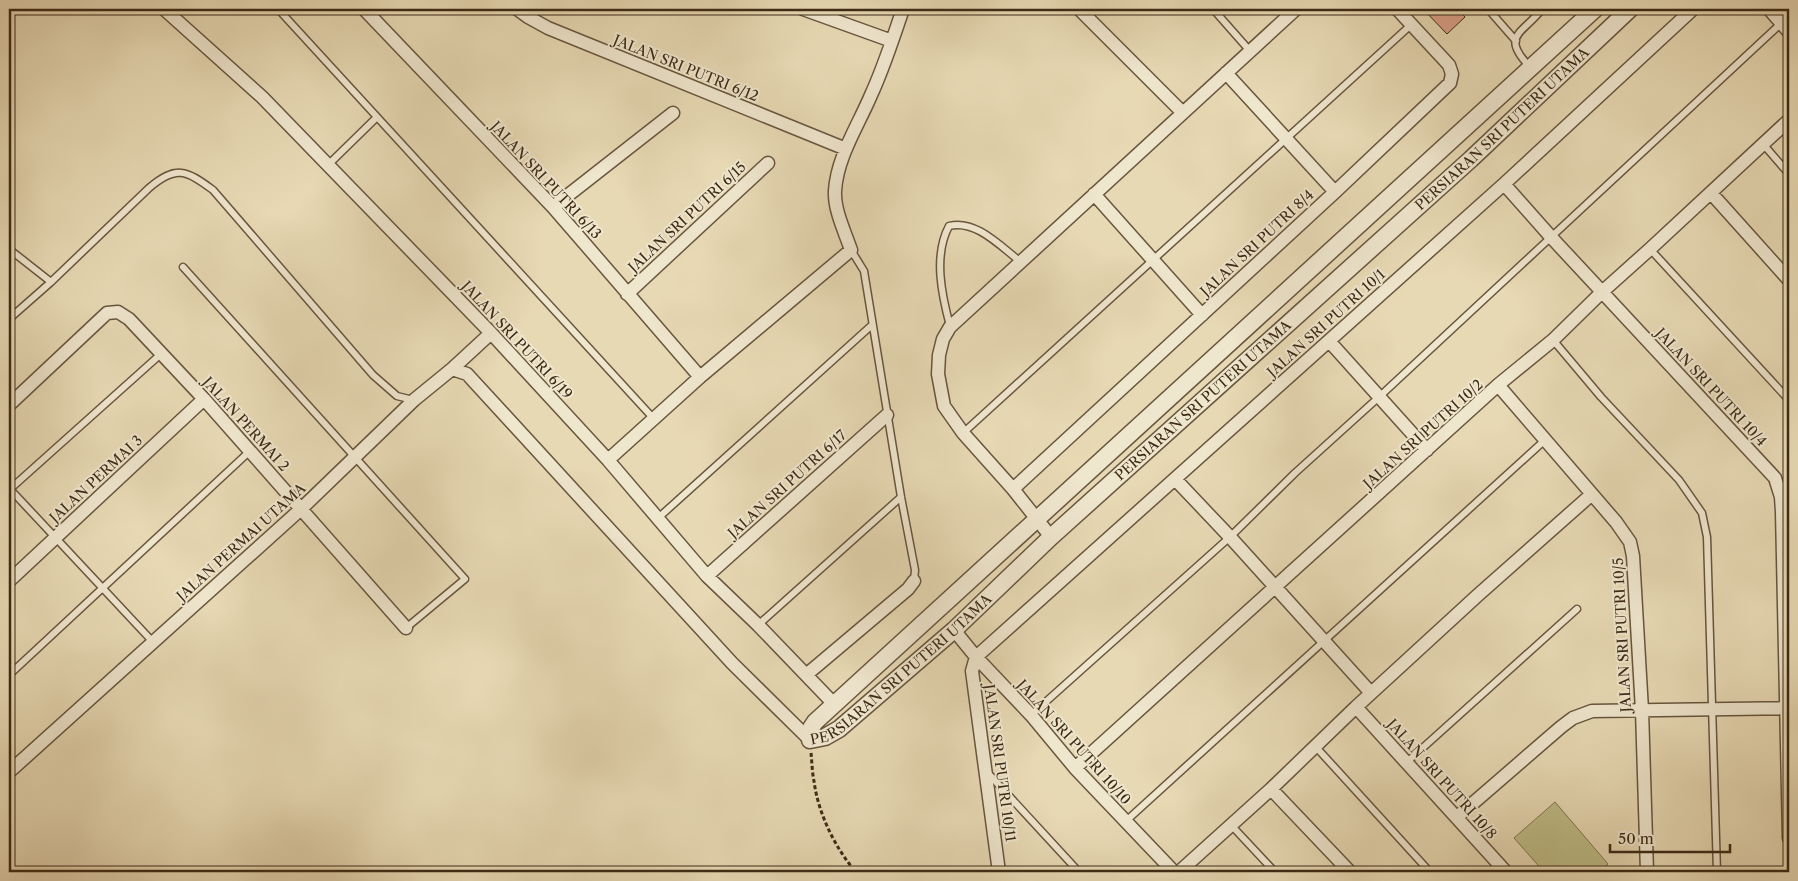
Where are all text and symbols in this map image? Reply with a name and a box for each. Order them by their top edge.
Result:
street label: JALAN SRI PUTRI 6/12 [609,30,761,105]
street label: PERSIARAN SRI PUTERI UTAMA [1411,43,1593,214]
street label: JALAN SRI PUTRI 6/13 [485,116,605,243]
street label: JALAN SRI PUTRI 6/15 [623,158,750,278]
street label: JALAN SRI PUTRI 8/4 [1195,186,1318,302]
street label: JALAN SRI PUTRI 10/1 [1262,265,1389,382]
street label: JALAN SRI PUTRI 6/19 [456,276,576,403]
street label: PERSIARAN SRI PUTERI UTAMA [1111,316,1295,484]
street label: JALAN SRI PUTRI 10/4 [1650,323,1770,450]
street label: JALAN PERMAI 2 [198,372,293,475]
street label: JALAN SRI PUTRI 10/2 [1358,375,1487,494]
street label: JALAN SRI PUTRI 6/17 [722,426,850,543]
street label: JALAN PERMAI 3 [44,431,146,528]
street label: JALAN PERMAI UTAMA [171,479,310,606]
street label: JALAN SRI PUTRI 10/5 [1609,557,1635,715]
street label: PERSIARAN SRI PUTERI UTAMA [809,590,996,749]
street label: JALAN SRI PUTRI 10/10 [1012,674,1135,808]
street label: JALAN SRI PUTRI 10/11 [980,681,1020,843]
street label: JALAN SRI PUTRI 10/8 [1382,714,1501,843]
scale bar [1610,821,1730,853]
text: 50 m [1618,829,1654,848]

